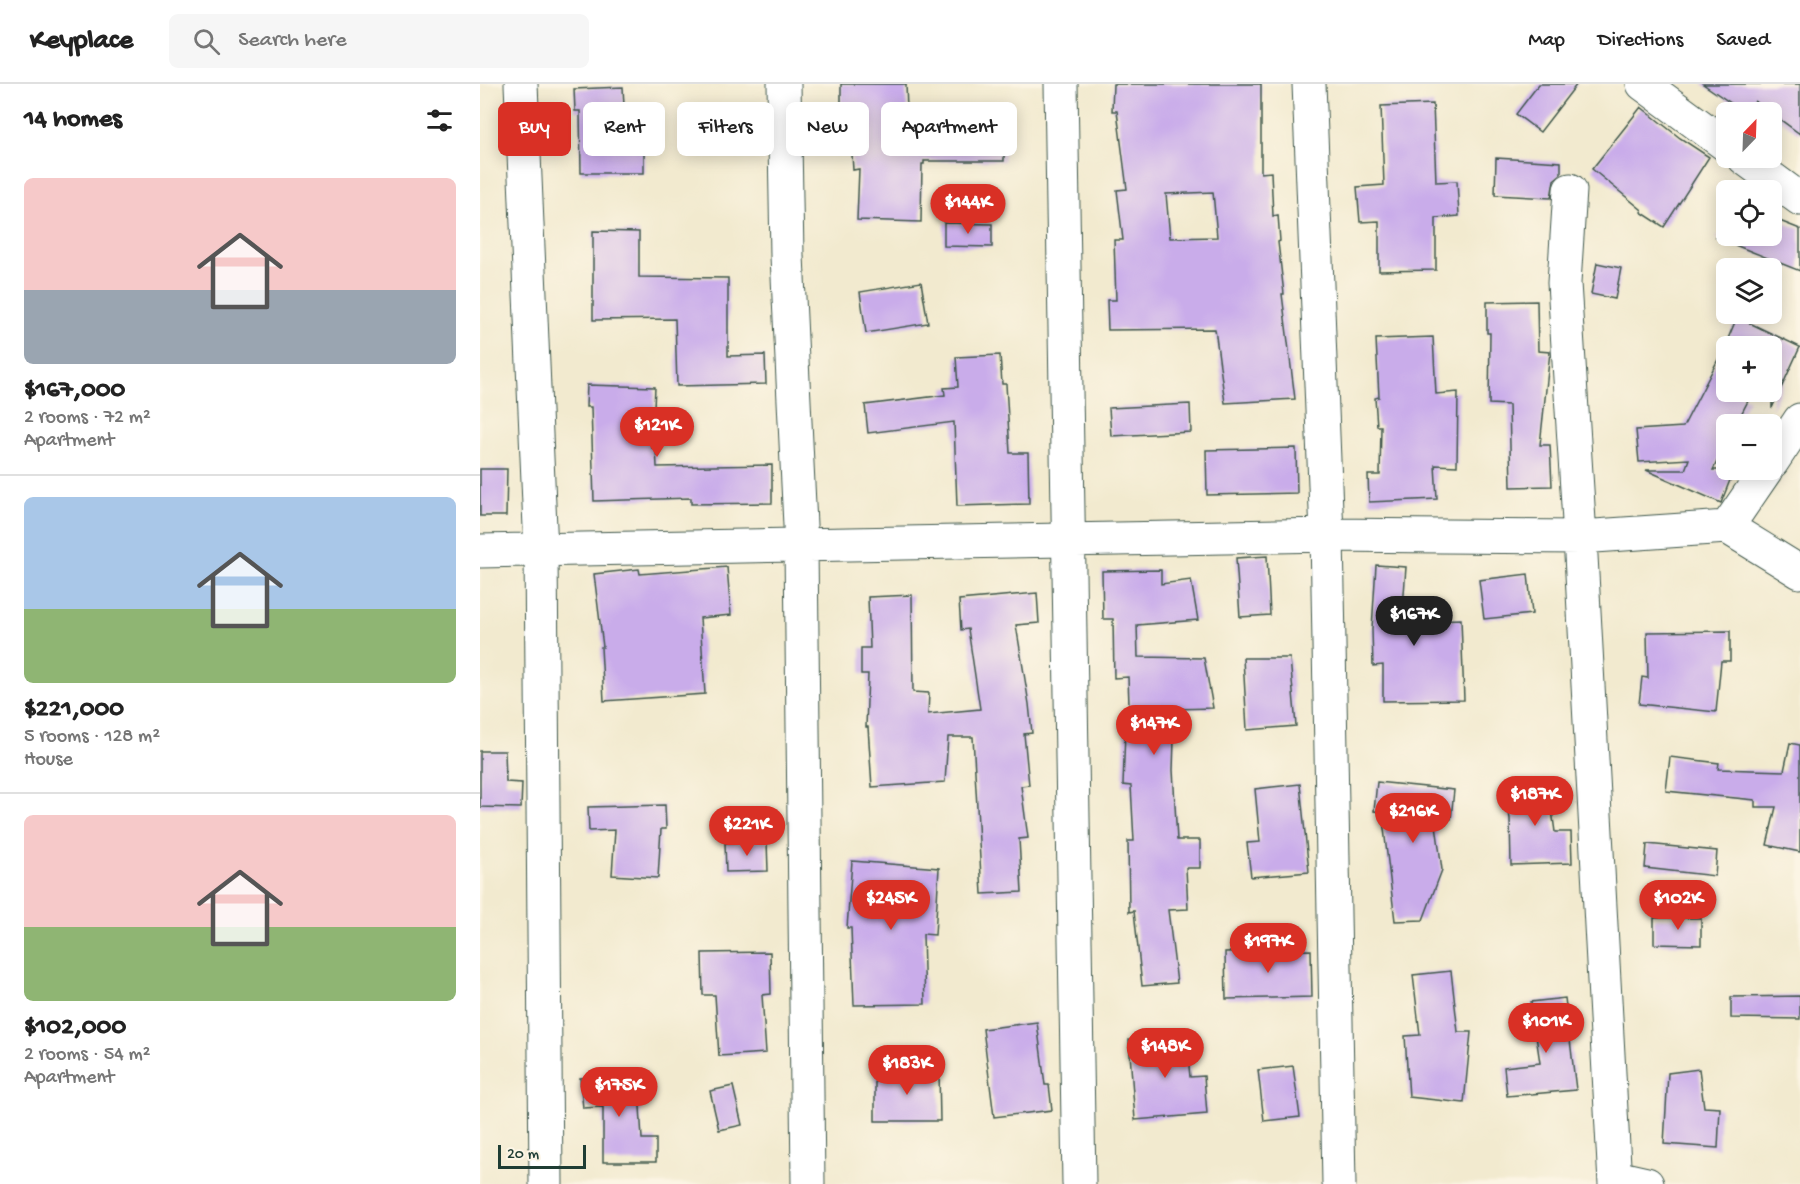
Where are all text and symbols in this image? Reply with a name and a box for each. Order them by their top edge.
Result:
search box [169,14,589,68]
text: Keyplace [30,25,133,58]
icon: search [190,25,223,58]
text: Search here [238,28,347,54]
text: Map [1528,29,1565,54]
text: Directions [1598,29,1683,54]
text: Saved [1716,29,1770,54]
chip: Buy [498,102,571,156]
chip: Rent [583,102,665,156]
chip: Filters [677,102,774,156]
chip: New [786,102,869,156]
chip: Apartment [881,102,1017,156]
north arrow [1716,102,1782,168]
map controls [1716,102,1782,480]
icon: filters [423,104,456,137]
text: 14 homes [24,105,122,136]
button: locate [1716,180,1782,246]
pin: $144K [926,184,1010,235]
text: $144K [944,192,992,215]
icon: home [186,217,294,325]
button: layers [1716,258,1782,324]
button: + [1716,336,1782,402]
text: $167,000 [24,376,125,407]
text: 2 rooms · 72 m² [24,407,151,430]
pin: $121K [615,407,699,458]
button: − [1716,414,1782,480]
text: $121K [634,415,680,438]
text: Apartment [24,430,114,453]
icon: home [186,536,294,644]
pin: $167K [1372,596,1456,647]
text: $167K [1390,604,1438,627]
text: $221,000 [24,695,124,726]
pin: $147K [1112,705,1196,756]
text: $147K [1130,713,1178,736]
text: 5 rooms · 128 m² [24,726,160,749]
text: House [24,749,73,772]
pin: $187K [1493,776,1577,827]
text: $187K [1510,784,1560,807]
pin: $216K [1371,793,1455,844]
text: $216K [1389,801,1437,824]
pin: $221K [705,806,789,857]
text: $221K [723,814,771,837]
icon: home [186,854,294,962]
pin: $245K [849,880,933,931]
pin: $102K [1636,880,1720,931]
text: $245K [866,888,916,911]
text: $102K [1653,888,1703,911]
pin: $197K [1226,923,1310,974]
text: $197K [1244,931,1292,954]
pin: $101K [1504,1003,1588,1054]
text: $101K [1522,1011,1570,1034]
text: $102,000 [24,1013,126,1044]
pin: $148K [1123,1028,1207,1079]
text: $148K [1141,1036,1189,1059]
text: 2 rooms · 54 m² [24,1044,151,1067]
pin: $183K [865,1045,949,1096]
text: $183K [882,1053,932,1076]
text: Apartment [24,1067,114,1090]
pin: $175K [577,1067,661,1118]
text: $175K [595,1075,644,1098]
scale bar [498,1142,586,1170]
text: 20 m [507,1146,539,1165]

